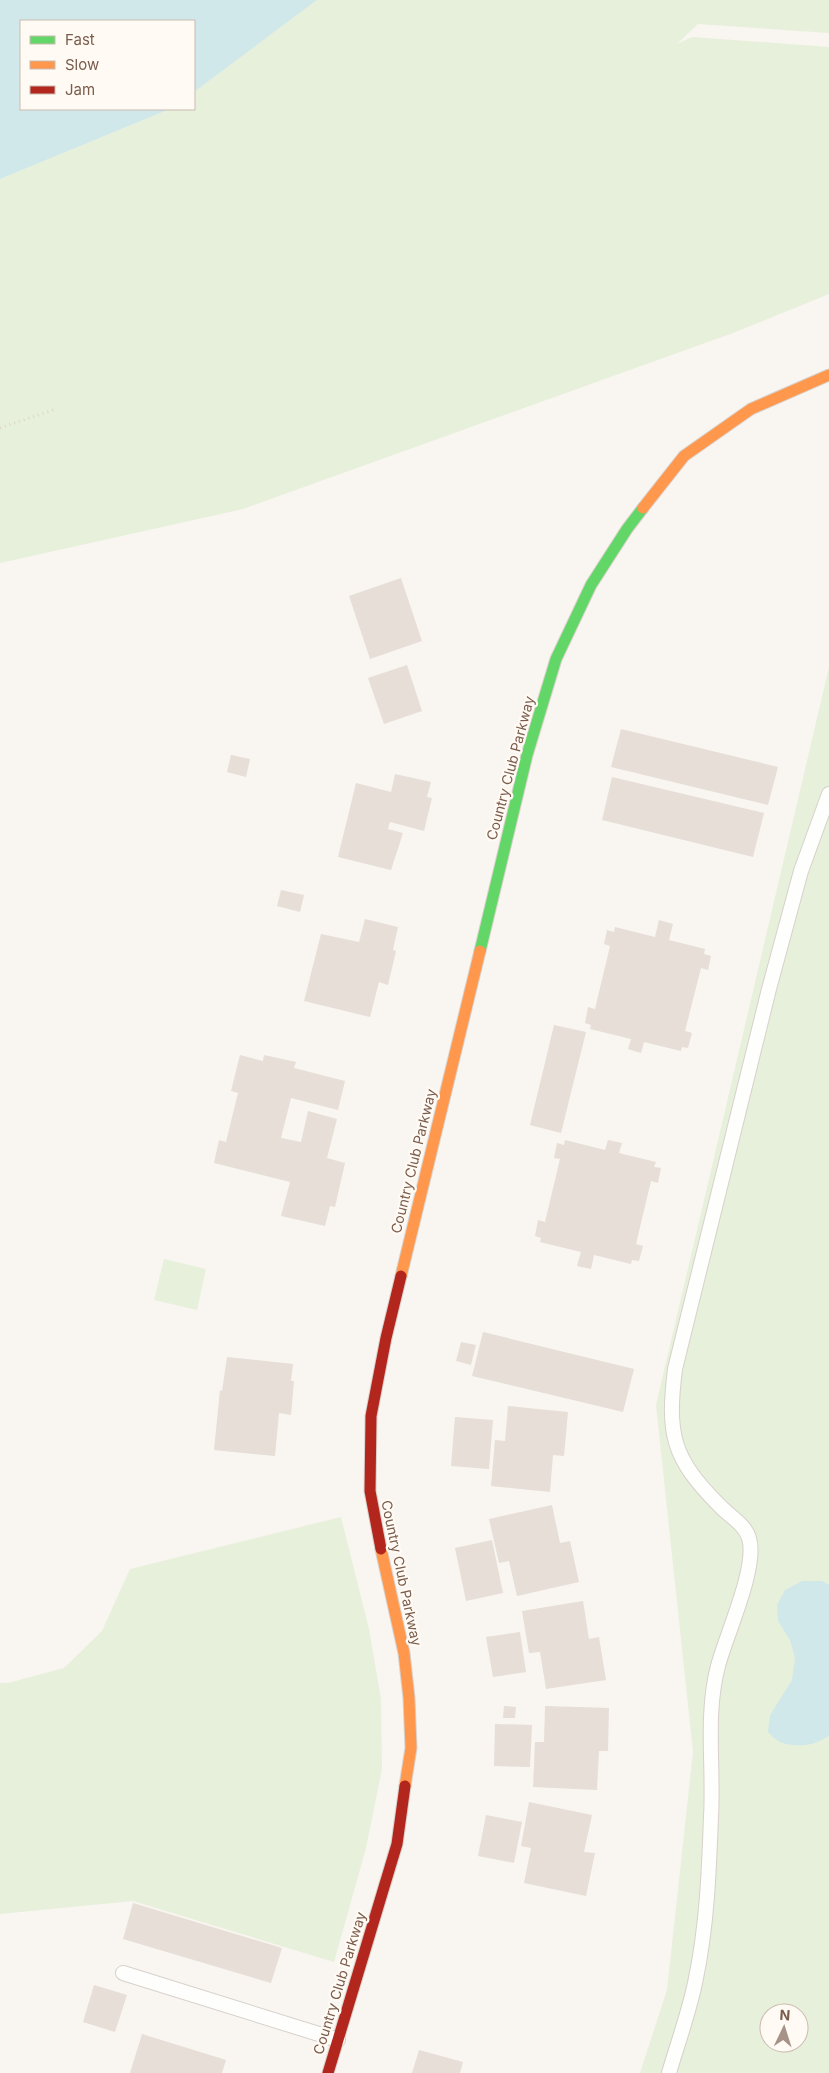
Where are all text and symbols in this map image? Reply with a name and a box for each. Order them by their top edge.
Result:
legend [20,20,195,110]
text: Fast [65,30,95,49]
text: Slow [65,55,99,74]
text: Jam [65,80,95,99]
street label: Country Club Parkway [483,694,537,842]
street label: Country Club Parkway [387,1087,439,1235]
street label: Country Club Parkway [378,1499,426,1647]
street label: Country Club Parkway [309,1909,369,2056]
north arrow [759,2003,809,2053]
text: N [779,2006,791,2023]

